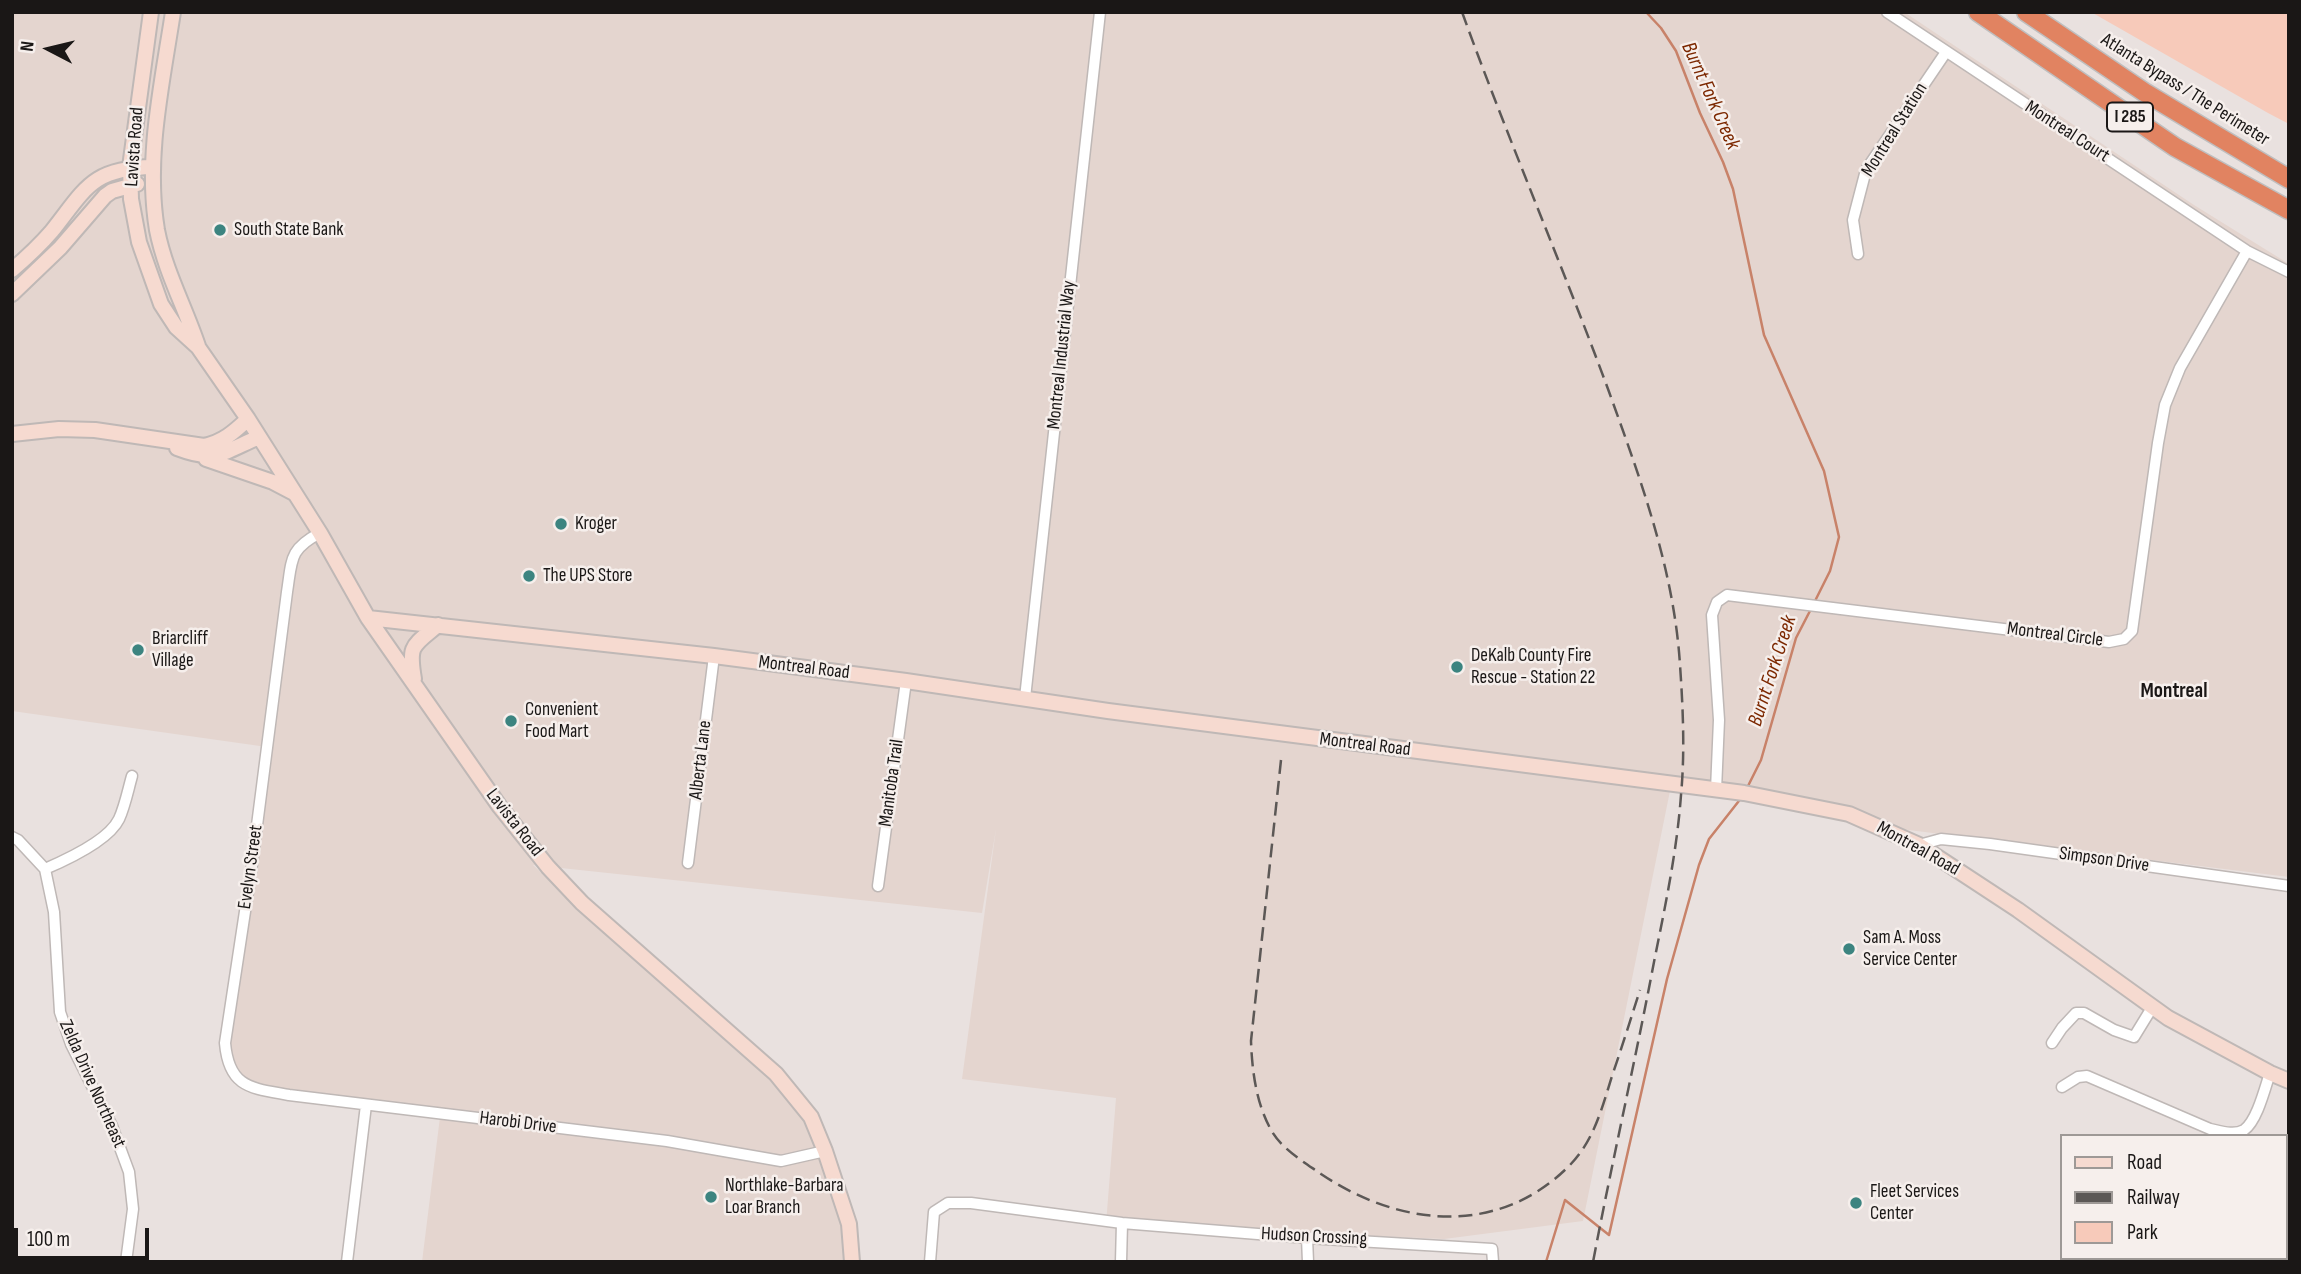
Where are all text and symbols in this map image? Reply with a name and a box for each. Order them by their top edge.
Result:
north arrow [14,14,84,84]
street label: Atlanta Bypass / The Perimeter [2097,29,2273,151]
water label: Burnt Fork Creek [1675,38,1745,154]
text: N [16,40,40,53]
street label: Montreal Station [1857,79,1933,181]
street label: Montreal Court [2020,96,2114,168]
road number: I 285 [2107,103,2153,132]
street label: Lavista Road [121,106,149,188]
place label: South State Bank [234,219,344,241]
marker: South State Bank [212,222,228,238]
street label: Montreal Industrial Way [1043,279,1081,431]
place label: Kroger [575,513,617,535]
marker: Kroger [553,516,569,532]
place label: The UPS Store [543,565,632,587]
marker: The UPS Store [521,568,537,584]
water label: Burnt Fork Creek [1743,612,1803,730]
street label: Montreal Circle [2006,618,2104,652]
place label: Briarcliff Village [152,628,208,672]
marker: Briarcliff Village [130,642,146,658]
place label: DeKalb County Fire Rescue - Station 22 [1471,645,1595,689]
street label: Montreal Road [757,651,851,685]
marker: DeKalb County Fire Rescue - Station 22 [1449,659,1465,675]
district label: Montreal [2141,679,2207,705]
place label: Convenient Food Mart [525,699,598,743]
marker: Convenient Food Mart [503,713,519,729]
street label: Alberta Lane [685,719,717,801]
street label: Montreal Road [1318,728,1412,762]
street label: Manitoba Trail [875,738,909,828]
street label: Lavista Road [481,785,547,861]
street label: Montreal Road [1872,817,1964,881]
street label: Evelyn Street [234,823,268,911]
street label: Simpson Drive [2057,842,2151,878]
place label: Sam A. Moss Service Center [1863,927,1957,971]
marker: Sam A. Moss Service Center [1841,941,1857,957]
street label: Zelda Drive Northeast [54,1016,130,1152]
street label: Harobi Drive [478,1107,558,1139]
legend [2060,1134,2287,1260]
text: Road [2127,1150,2162,1175]
place label: Northlake-Barbara Loar Branch [725,1175,844,1219]
place label: Fleet Services Center [1870,1181,1959,1225]
text: Railway [2127,1185,2180,1210]
marker: Northlake-Barbara Loar Branch [703,1189,719,1205]
marker: Fleet Services Center [1848,1195,1864,1211]
scale bar [18,1214,152,1258]
text: Park [2127,1220,2158,1245]
street label: Hudson Crossing [1260,1223,1368,1251]
text: 100 m [27,1227,70,1252]

